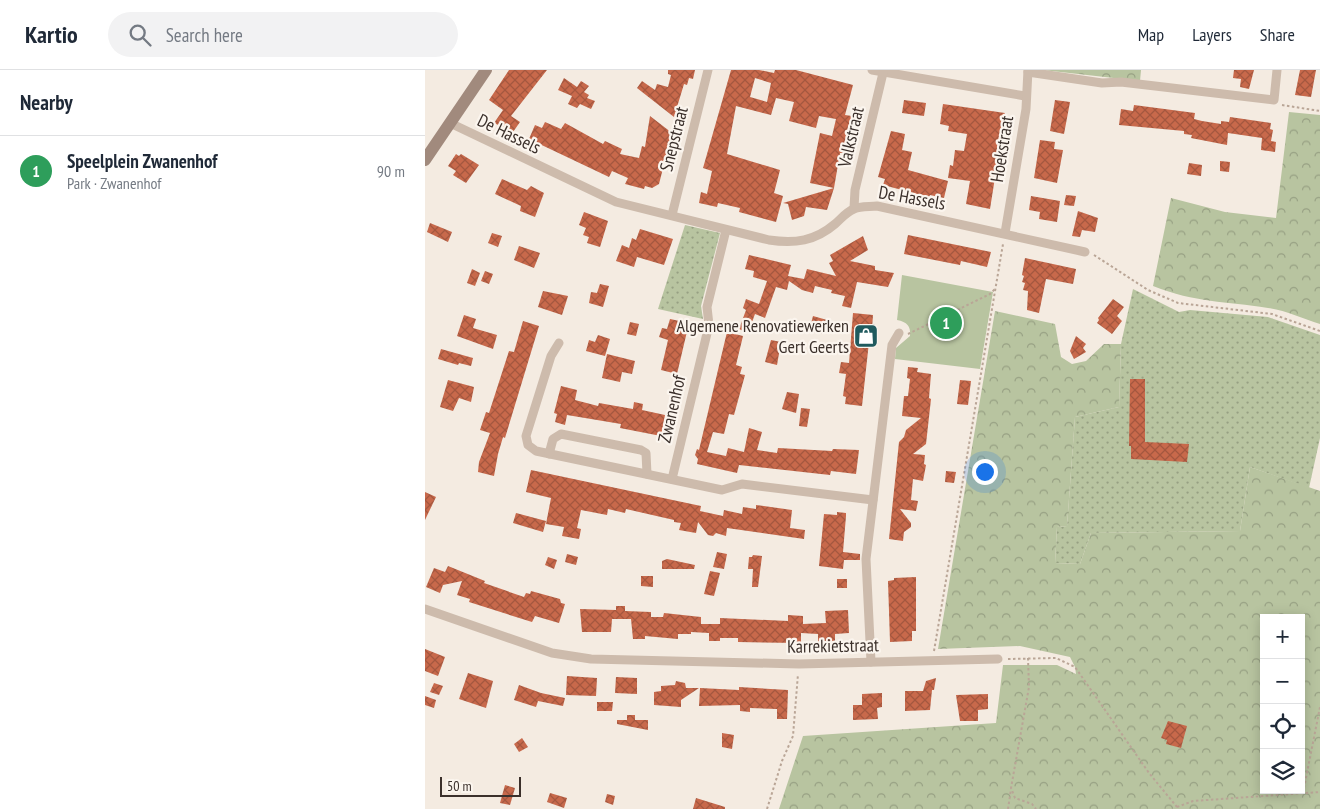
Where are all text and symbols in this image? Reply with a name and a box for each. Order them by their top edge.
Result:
search box [108,12,458,57]
text: Kartio [25,19,78,50]
icon: search [126,21,154,49]
text: Search here [166,23,243,47]
text: Map [1138,23,1164,46]
text: Layers [1192,23,1232,46]
text: Share [1260,23,1295,46]
text: Nearby [20,89,73,116]
street label: Snepstraat [654,104,693,174]
street label: Valkstraat [832,104,869,170]
street label: De Hassels [474,108,545,159]
street label: Hoekstraat [985,114,1018,184]
text: Speelplein Zwanenhof [67,149,217,173]
text: 1 [32,161,40,181]
text: 90 m [377,161,405,181]
text: Park · Zwanenhof [67,173,161,193]
street label: De Hassels [877,180,947,215]
pin: 1 [930,304,962,342]
place label: Algemene Renovatiewerken Gert Geerts [677,314,849,358]
shop icon: Algemene Renovatiewerken Gert Geerts [853,323,879,349]
street label: Zwanenhof [653,371,691,445]
your location [972,459,998,485]
map controls [1260,614,1305,794]
button: + [1260,614,1305,659]
street label: Karrekietstraat [787,633,879,658]
button: − [1260,659,1305,704]
button: locate [1260,704,1305,749]
button: layers [1260,749,1305,794]
scale bar [440,774,521,797]
text: 50 m [447,777,472,795]

